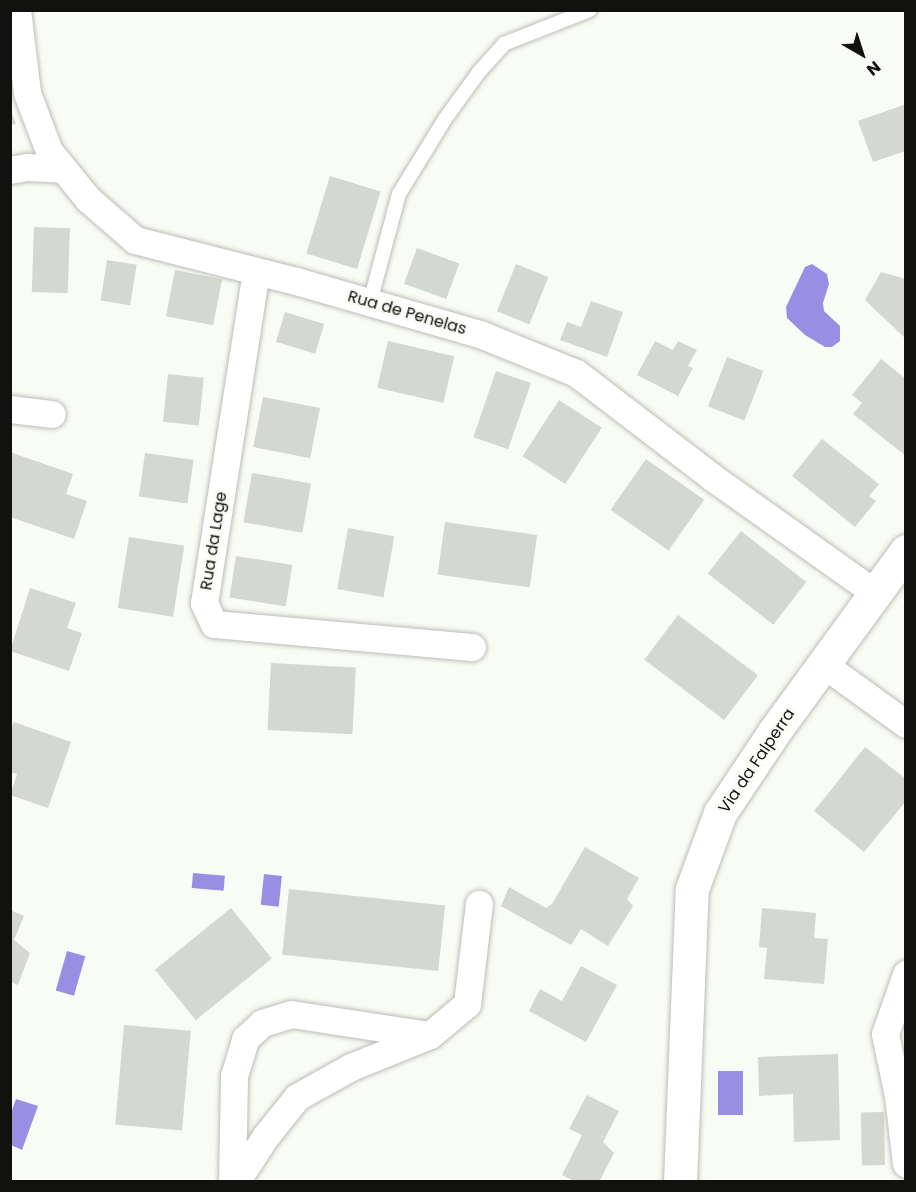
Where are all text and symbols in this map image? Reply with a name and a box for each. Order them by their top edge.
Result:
north arrow [832,24,892,84]
text: N [862,56,886,81]
street label: Rua de Penelas [345,287,469,339]
street label: Rua da Lage [197,490,231,592]
street label: Via da Falperra [715,705,799,817]

